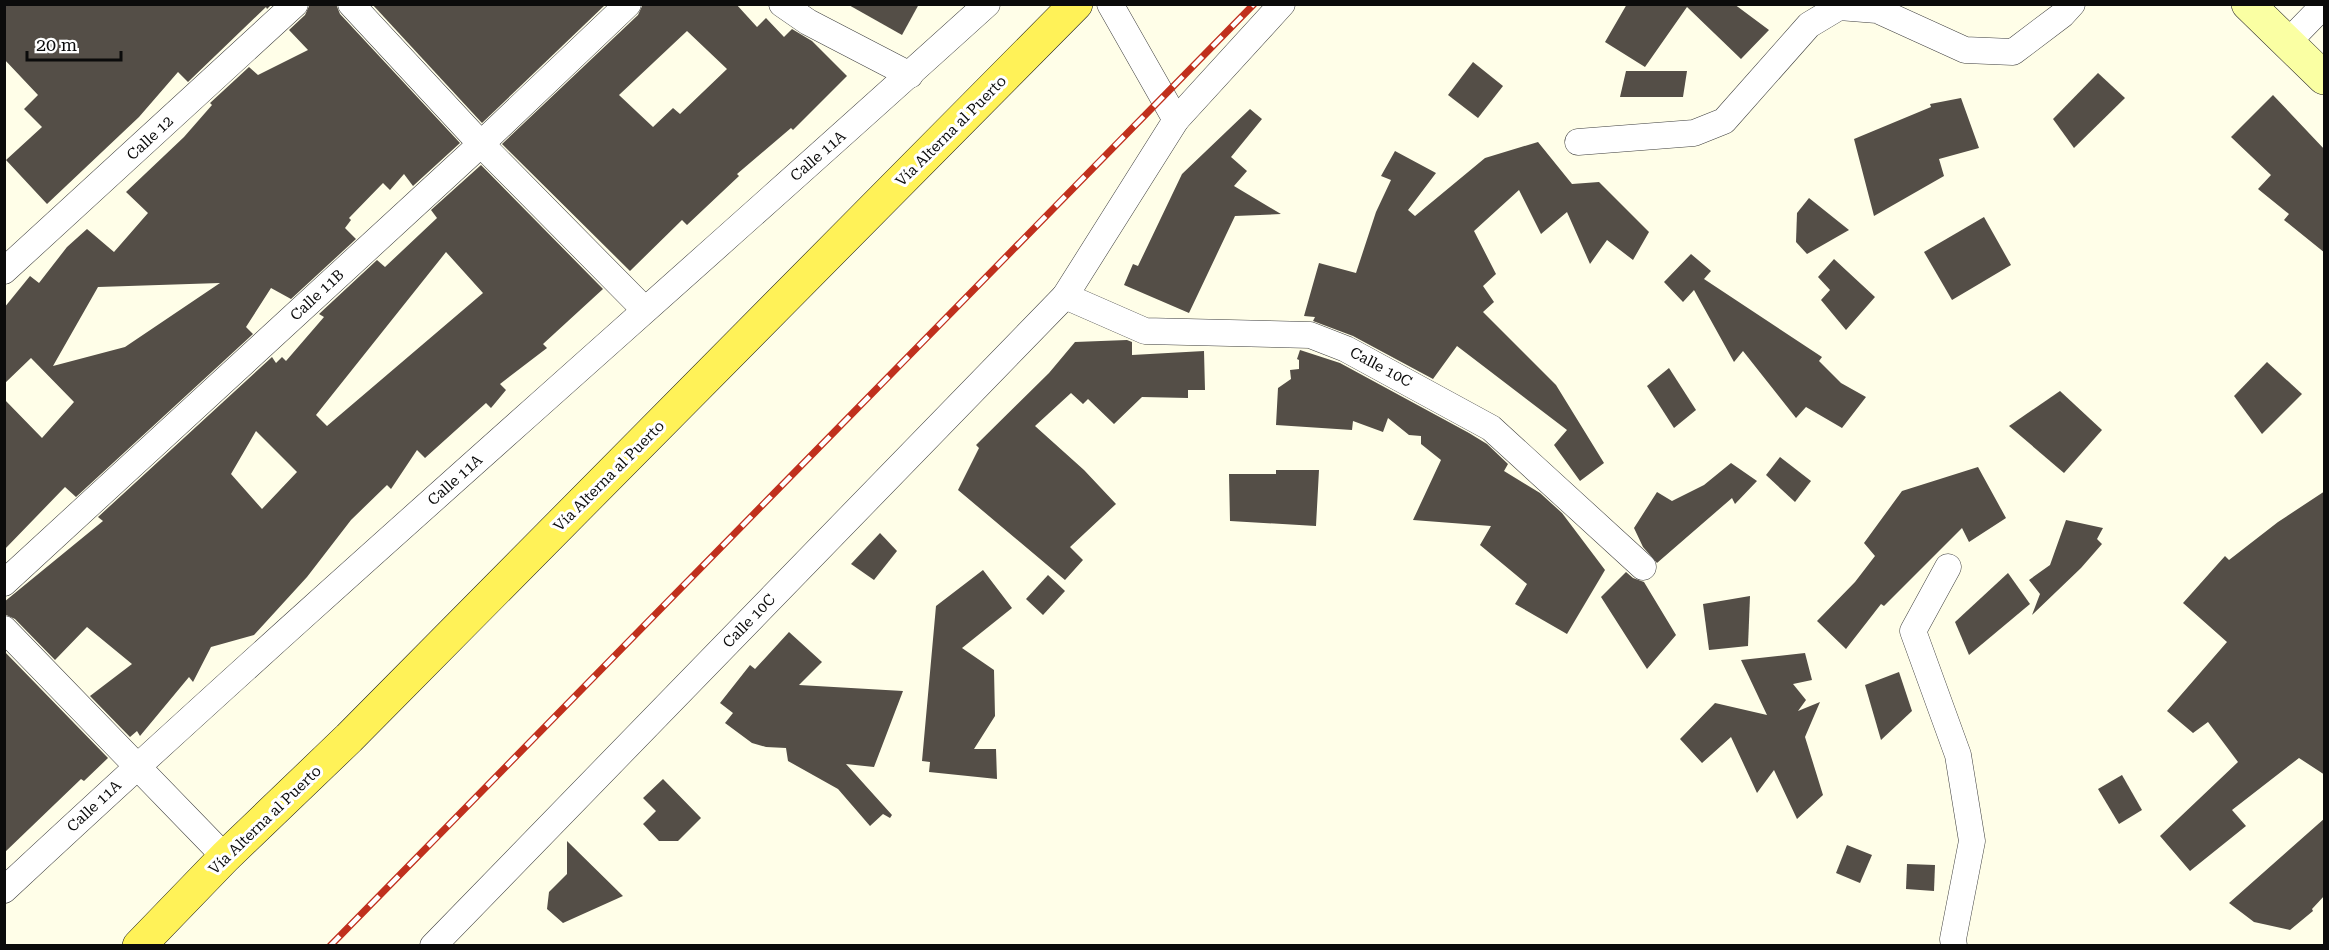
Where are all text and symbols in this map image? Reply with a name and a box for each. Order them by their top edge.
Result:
scale bar [27,24,122,62]
text: 20 m [36,34,77,55]
street label: Vía Alterna al Puerto [892,72,1010,190]
street label: Calle 12 [123,112,177,164]
street label: Calle 11A [787,127,850,185]
street label: Calle 11B [286,266,348,324]
street label: Calle 10C [1347,343,1415,391]
street label: Vía Alterna al Puerto [550,417,668,535]
street label: Calle 11A [424,450,486,509]
street label: Calle 10C [719,590,779,652]
street label: Vía Alterna al Puerto [205,762,325,878]
street label: Calle 11A [63,776,125,836]

